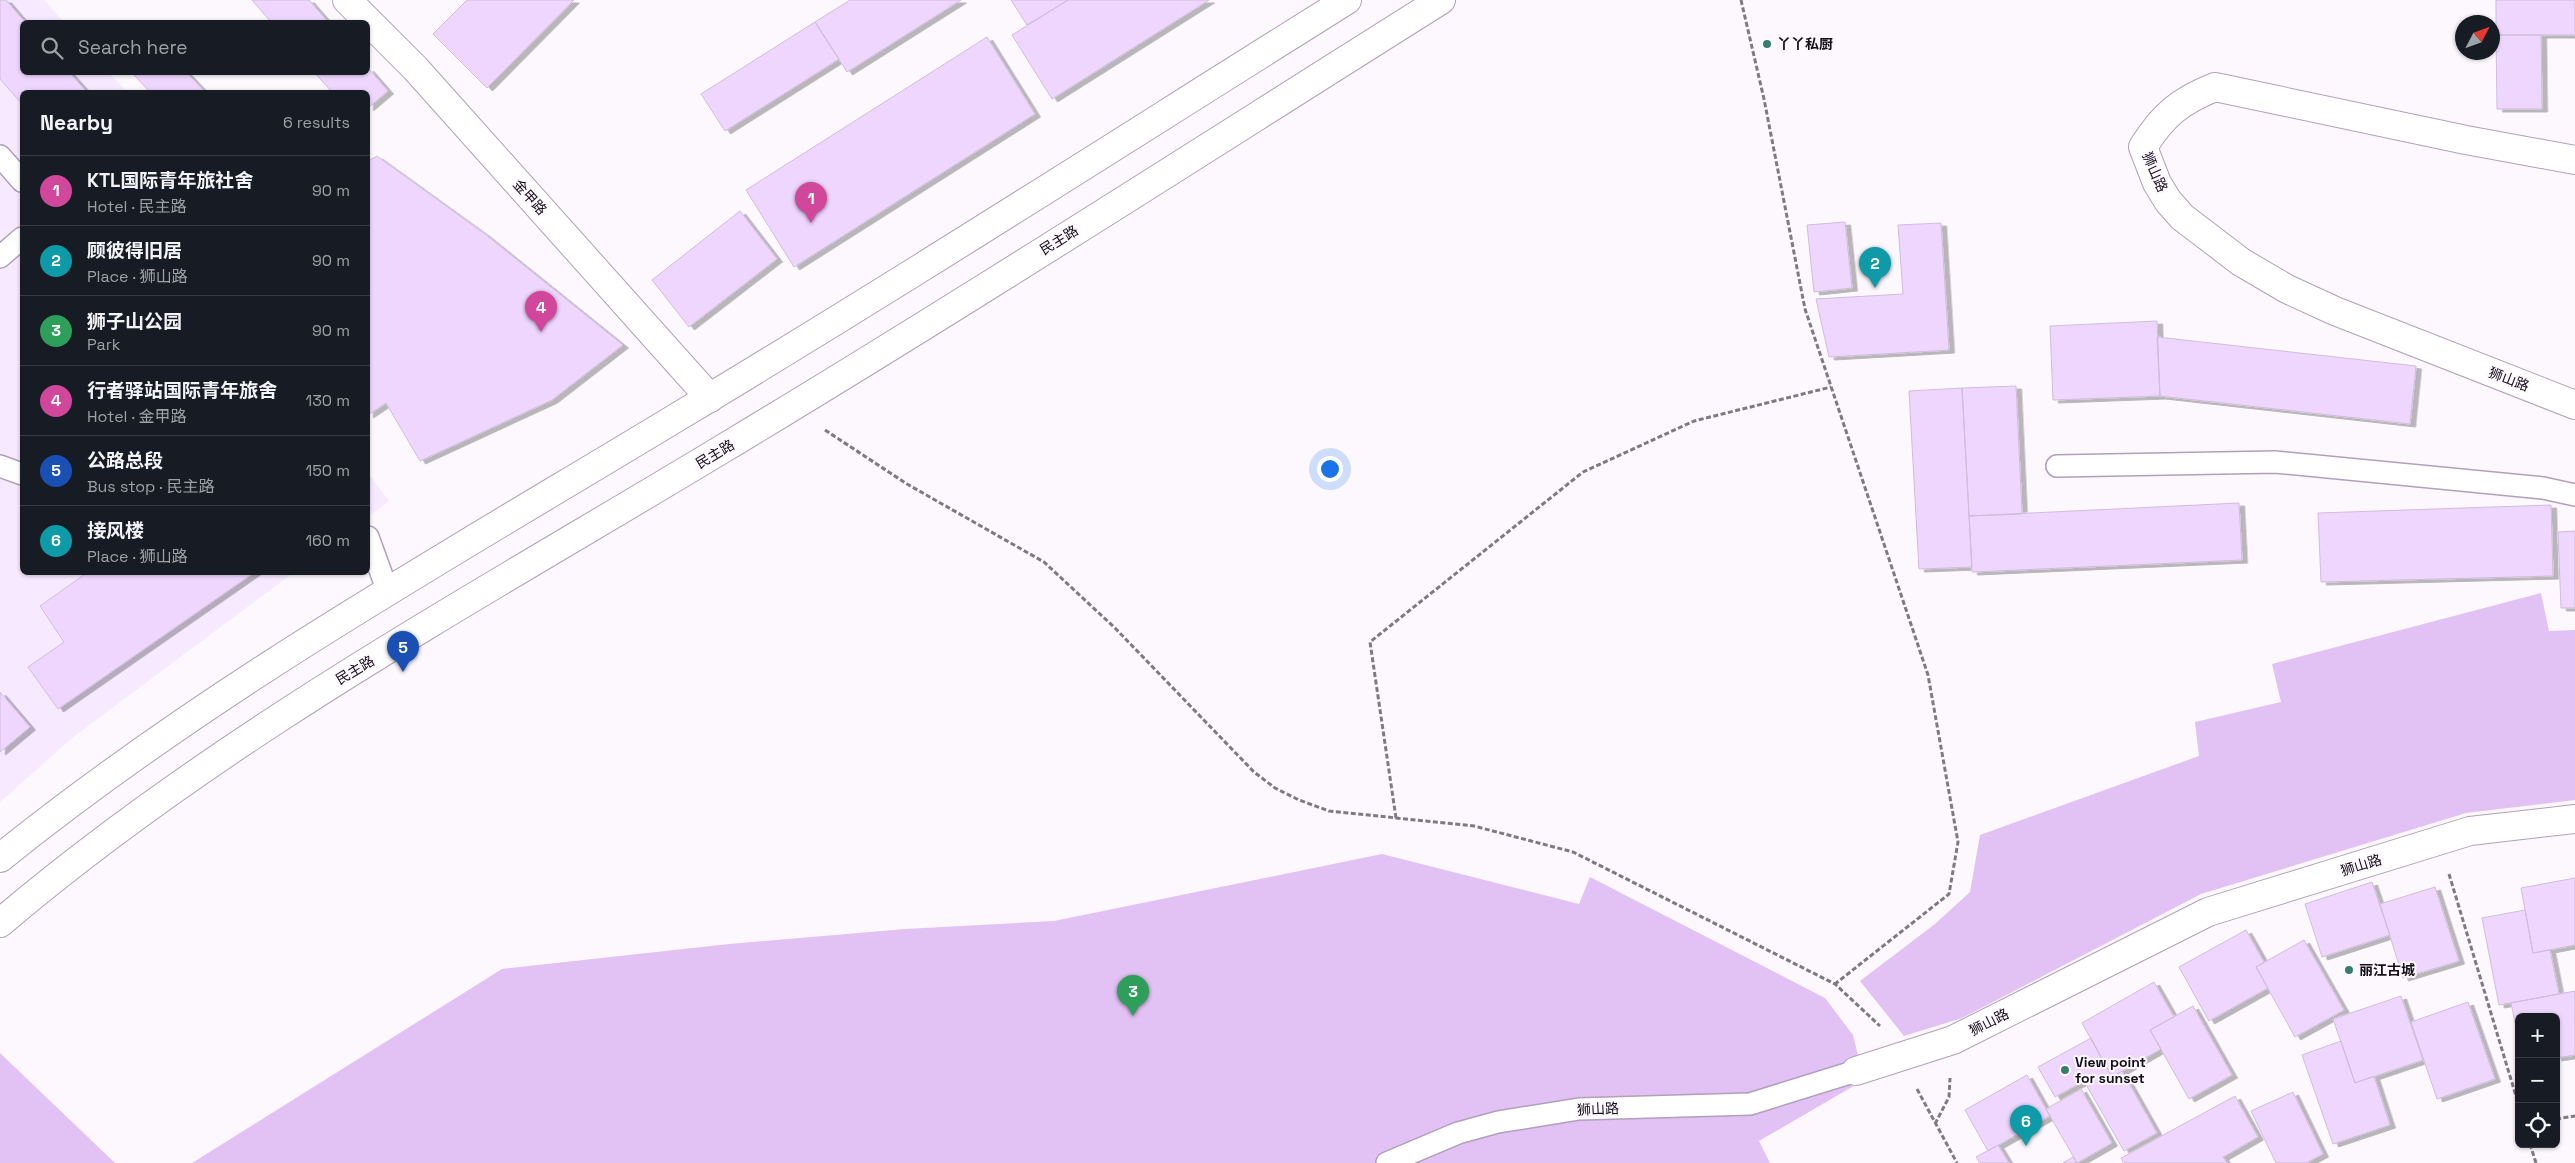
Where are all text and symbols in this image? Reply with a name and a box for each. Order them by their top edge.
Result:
north arrow [2455,15,2500,60]
search box [20,20,370,75]
icon: search [38,34,66,62]
text: Search here [78,35,188,60]
place label: 丫丫私厨 [1777,35,1833,53]
marker: 丫丫私厨 [1761,38,1773,50]
text: Nearby [40,109,113,136]
text: 6 results [283,112,350,133]
street label: 狮山路 [2138,149,2172,195]
text: KTL国际青年旅社舍 [87,168,253,193]
street label: 金甲路 [509,175,551,219]
text: 1 [52,180,60,201]
text: 90 m [312,180,350,201]
pin: 1 [795,182,827,223]
text: Hotel · 民主路 [87,196,187,217]
street label: 民主路 [1036,221,1082,259]
text: 顾彼得旧居 [87,238,182,263]
pin: 2 [1859,247,1891,288]
text: 2 [51,250,61,271]
text: 90 m [312,250,350,271]
text: Place · 狮山路 [87,266,188,287]
pin: 4 [525,291,557,332]
text: 狮子山公园 [87,309,182,334]
text: 3 [51,320,61,341]
text: 90 m [312,320,350,341]
text: Park [87,334,120,355]
street label: 狮山路 [2486,363,2532,395]
text: 行者驿站国际青年旅舍 [87,378,277,403]
text: 4 [51,390,61,411]
text: 130 m [306,390,350,411]
text: Hotel · 金甲路 [87,406,187,427]
street label: 民主路 [692,435,738,473]
text: 公路总段 [87,448,163,473]
your location [1317,456,1343,482]
text: 5 [51,460,61,481]
text: 150 m [306,460,350,481]
text: Bus stop · 民主路 [87,476,215,497]
text: 接风楼 [87,518,144,543]
text: 6 [51,530,61,551]
text: 160 m [305,530,350,551]
text: Place · 狮山路 [87,546,188,567]
pin: 5 [387,631,419,672]
street label: 民主路 [332,651,378,689]
street label: 狮山路 [2338,850,2384,880]
place label: 丽江古城 [2359,961,2415,979]
marker: 丽江古城 [2343,964,2355,976]
pin: 3 [1117,975,1149,1016]
street label: 狮山路 [1966,1004,2012,1040]
map controls [2515,1013,2560,1148]
button: + [2515,1013,2560,1058]
place label: View point for sunset [2075,1053,2146,1087]
button: − [2515,1058,2560,1103]
marker: View point for sunset [2059,1064,2071,1076]
street label: 狮山路 [1577,1099,1619,1119]
button: locate [2515,1103,2560,1148]
pin: 6 [2010,1105,2042,1146]

